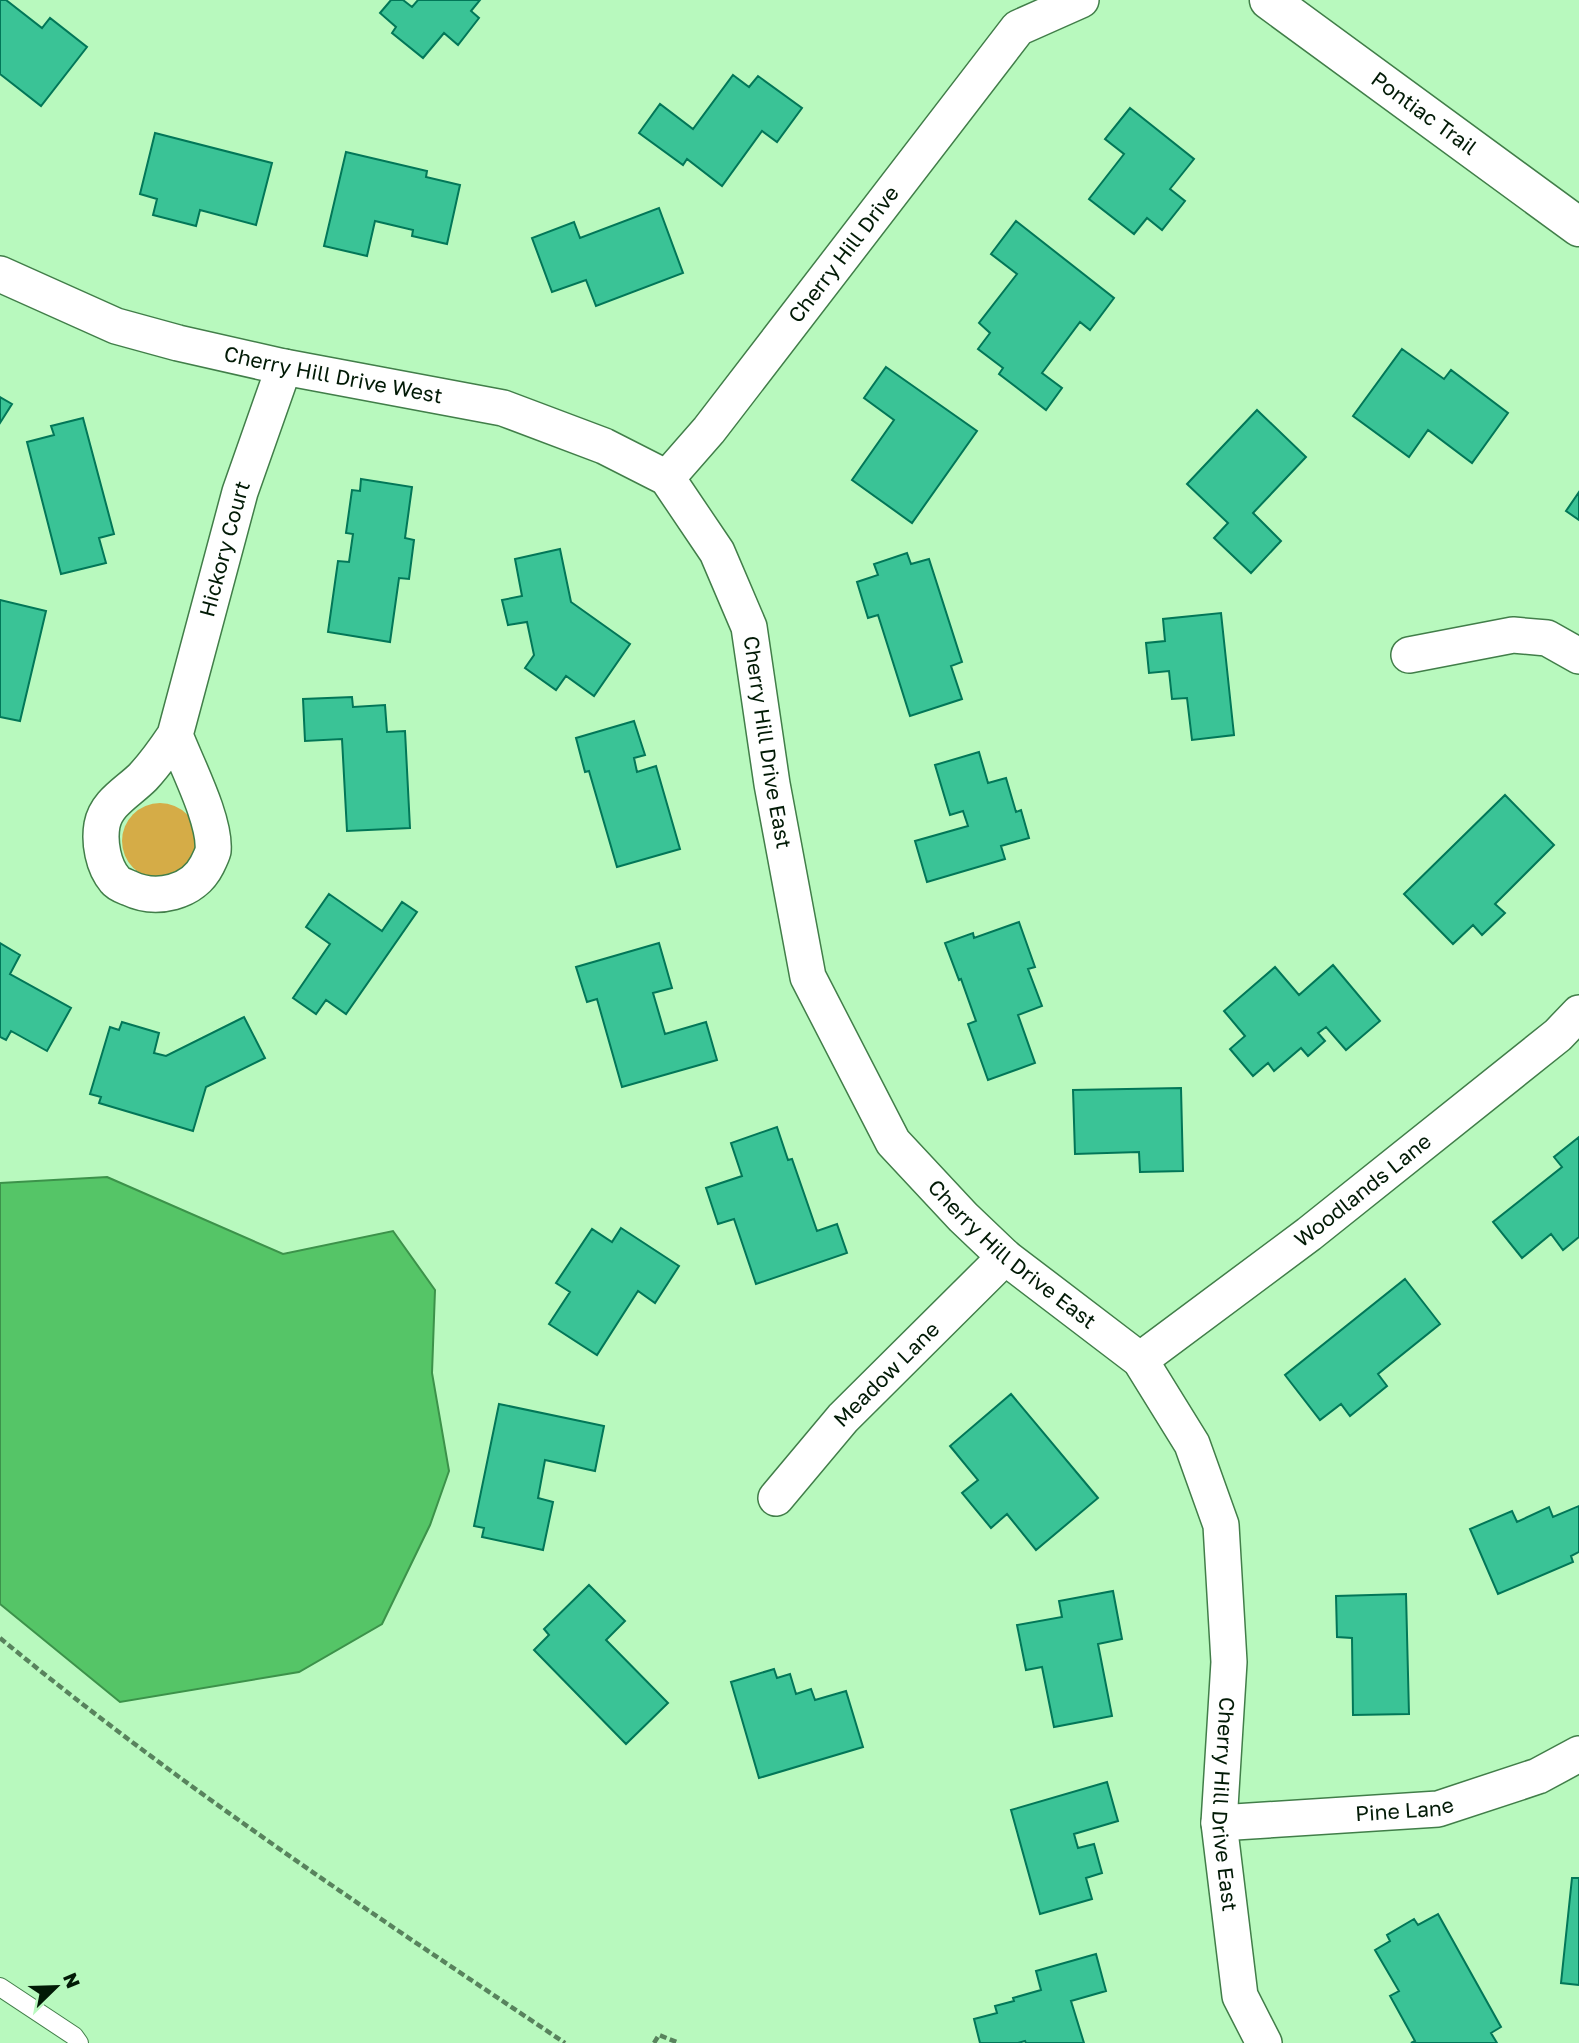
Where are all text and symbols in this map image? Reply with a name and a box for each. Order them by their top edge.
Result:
street label: Pontiac Trail [1366,65,1483,160]
street label: Cherry Hill Drive [782,180,904,328]
street label: Cherry Hill Drive West [222,340,445,408]
street label: Hickory Court [193,477,255,619]
street label: Cherry Hill Drive East [738,634,798,851]
street label: Woodlands Lane [1289,1128,1436,1252]
street label: Cherry Hill Drive East [923,1174,1102,1334]
street label: Meadow Lane [828,1316,944,1432]
street label: Cherry Hill Drive East [1207,1696,1244,1913]
street label: Pine Lane [1354,1791,1457,1826]
north arrow [21,1952,91,2022]
text: N [59,1969,86,1991]

